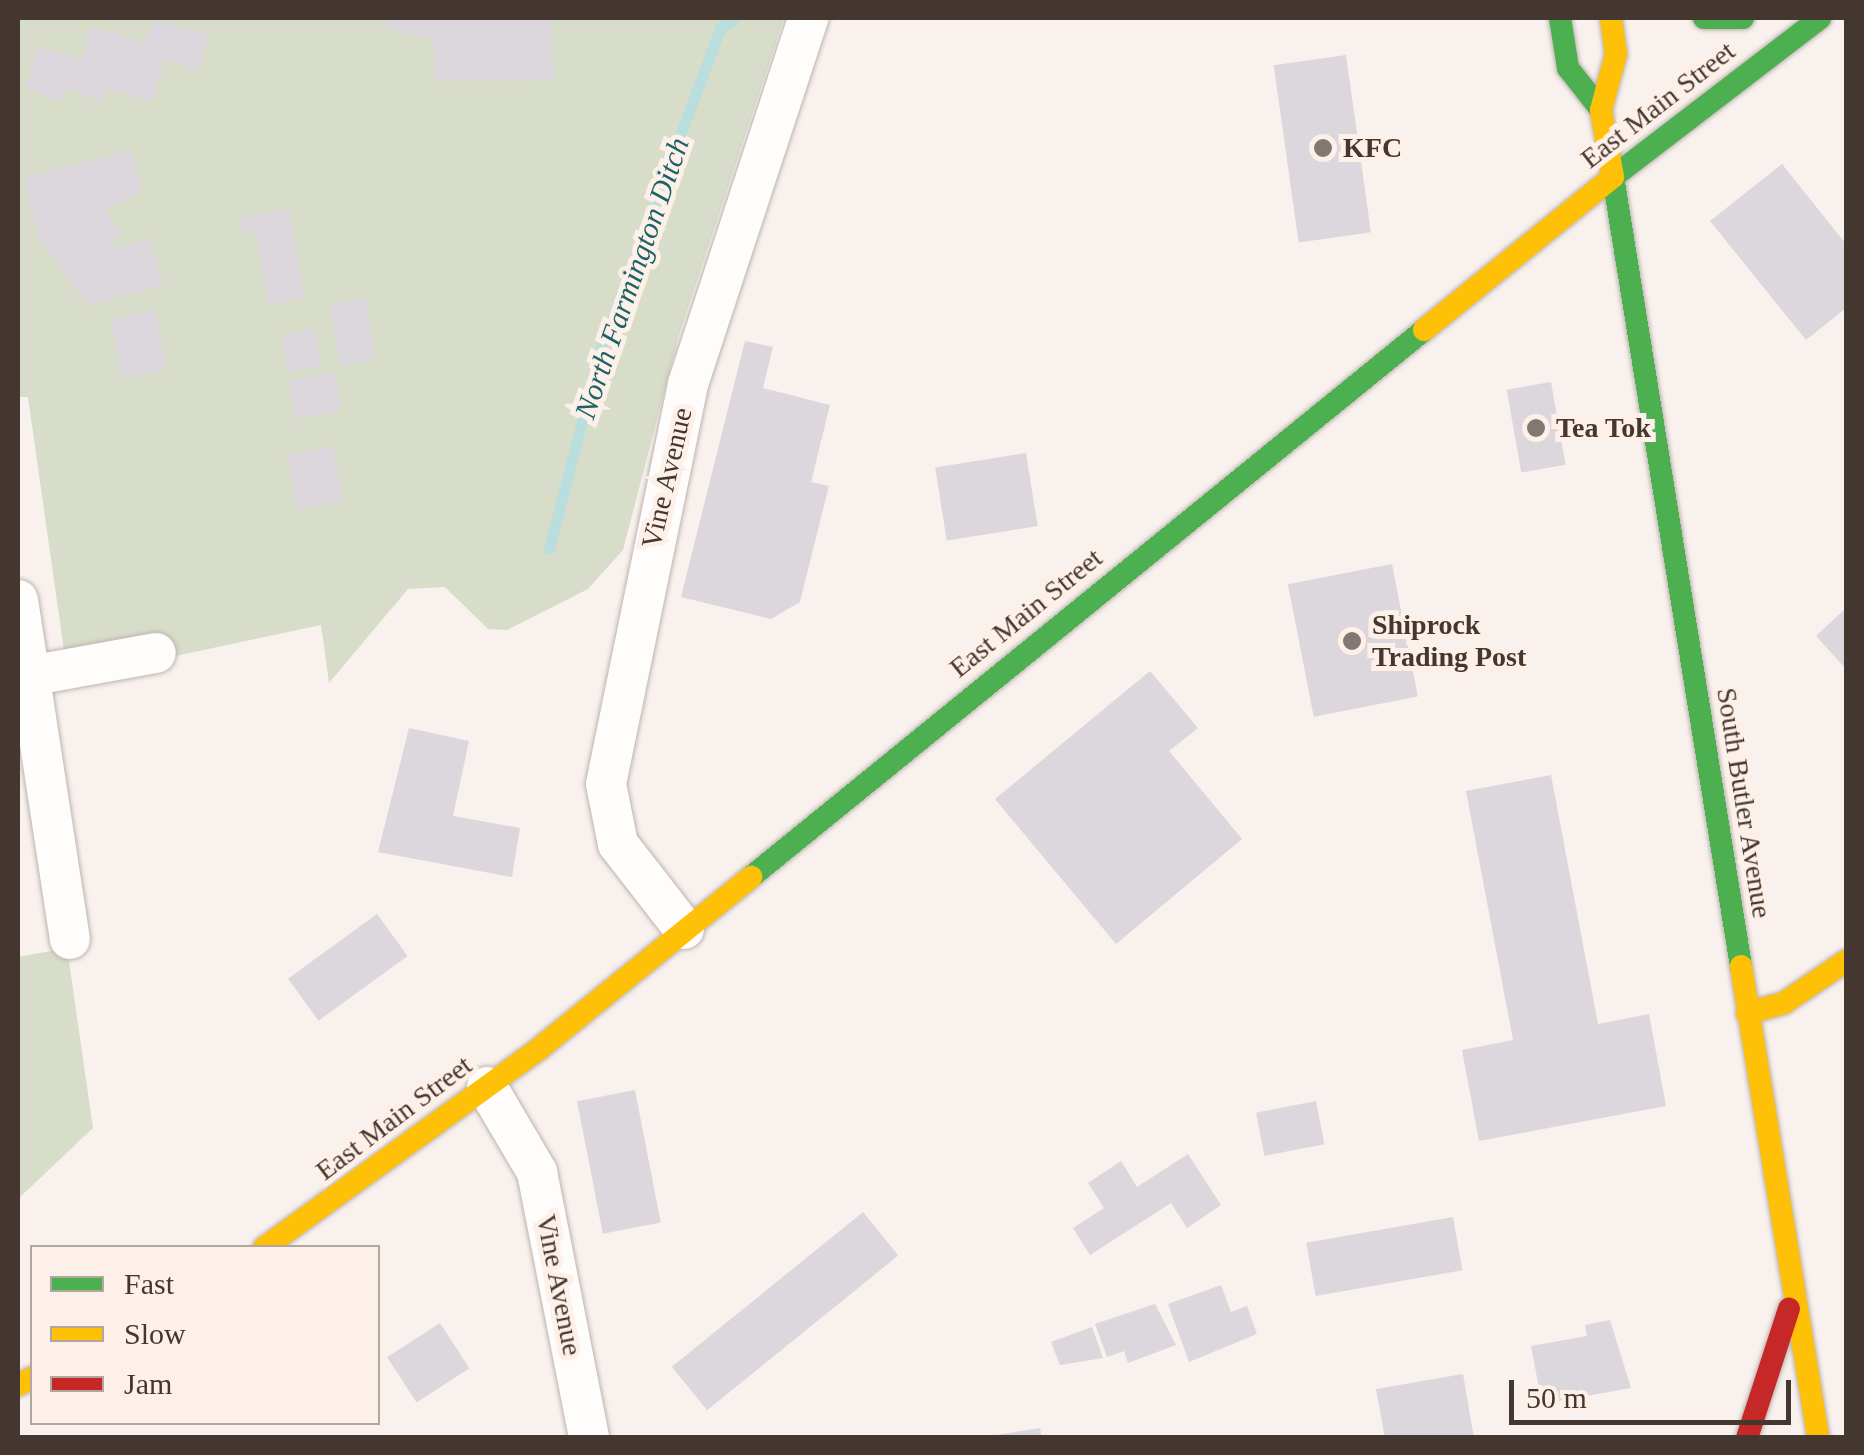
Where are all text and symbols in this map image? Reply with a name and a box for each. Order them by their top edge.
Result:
street label: East Main Street [1574,34,1742,176]
place label: KFC [1343,131,1402,165]
water label: North Farmington Ditch [567,133,697,423]
marker: KFC [1312,137,1334,159]
street label: Vine Avenue [634,404,700,552]
place label: Tea Tok [1556,411,1651,445]
marker: Tea Tok [1525,417,1547,439]
street label: East Main Street [943,541,1109,685]
place label: Shiprock Trading Post [1372,608,1526,674]
marker: Shiprock Trading Post [1341,630,1363,652]
street label: South Butler Avenue [1709,685,1779,921]
street label: East Main Street [309,1048,479,1188]
street label: Vine Avenue [529,1211,589,1359]
legend [30,1245,380,1425]
text: Fast [124,1267,174,1300]
text: Slow [124,1317,186,1350]
scale bar [1514,1360,1796,1422]
text: Jam [124,1367,172,1400]
text: 50 m [1526,1381,1587,1414]

